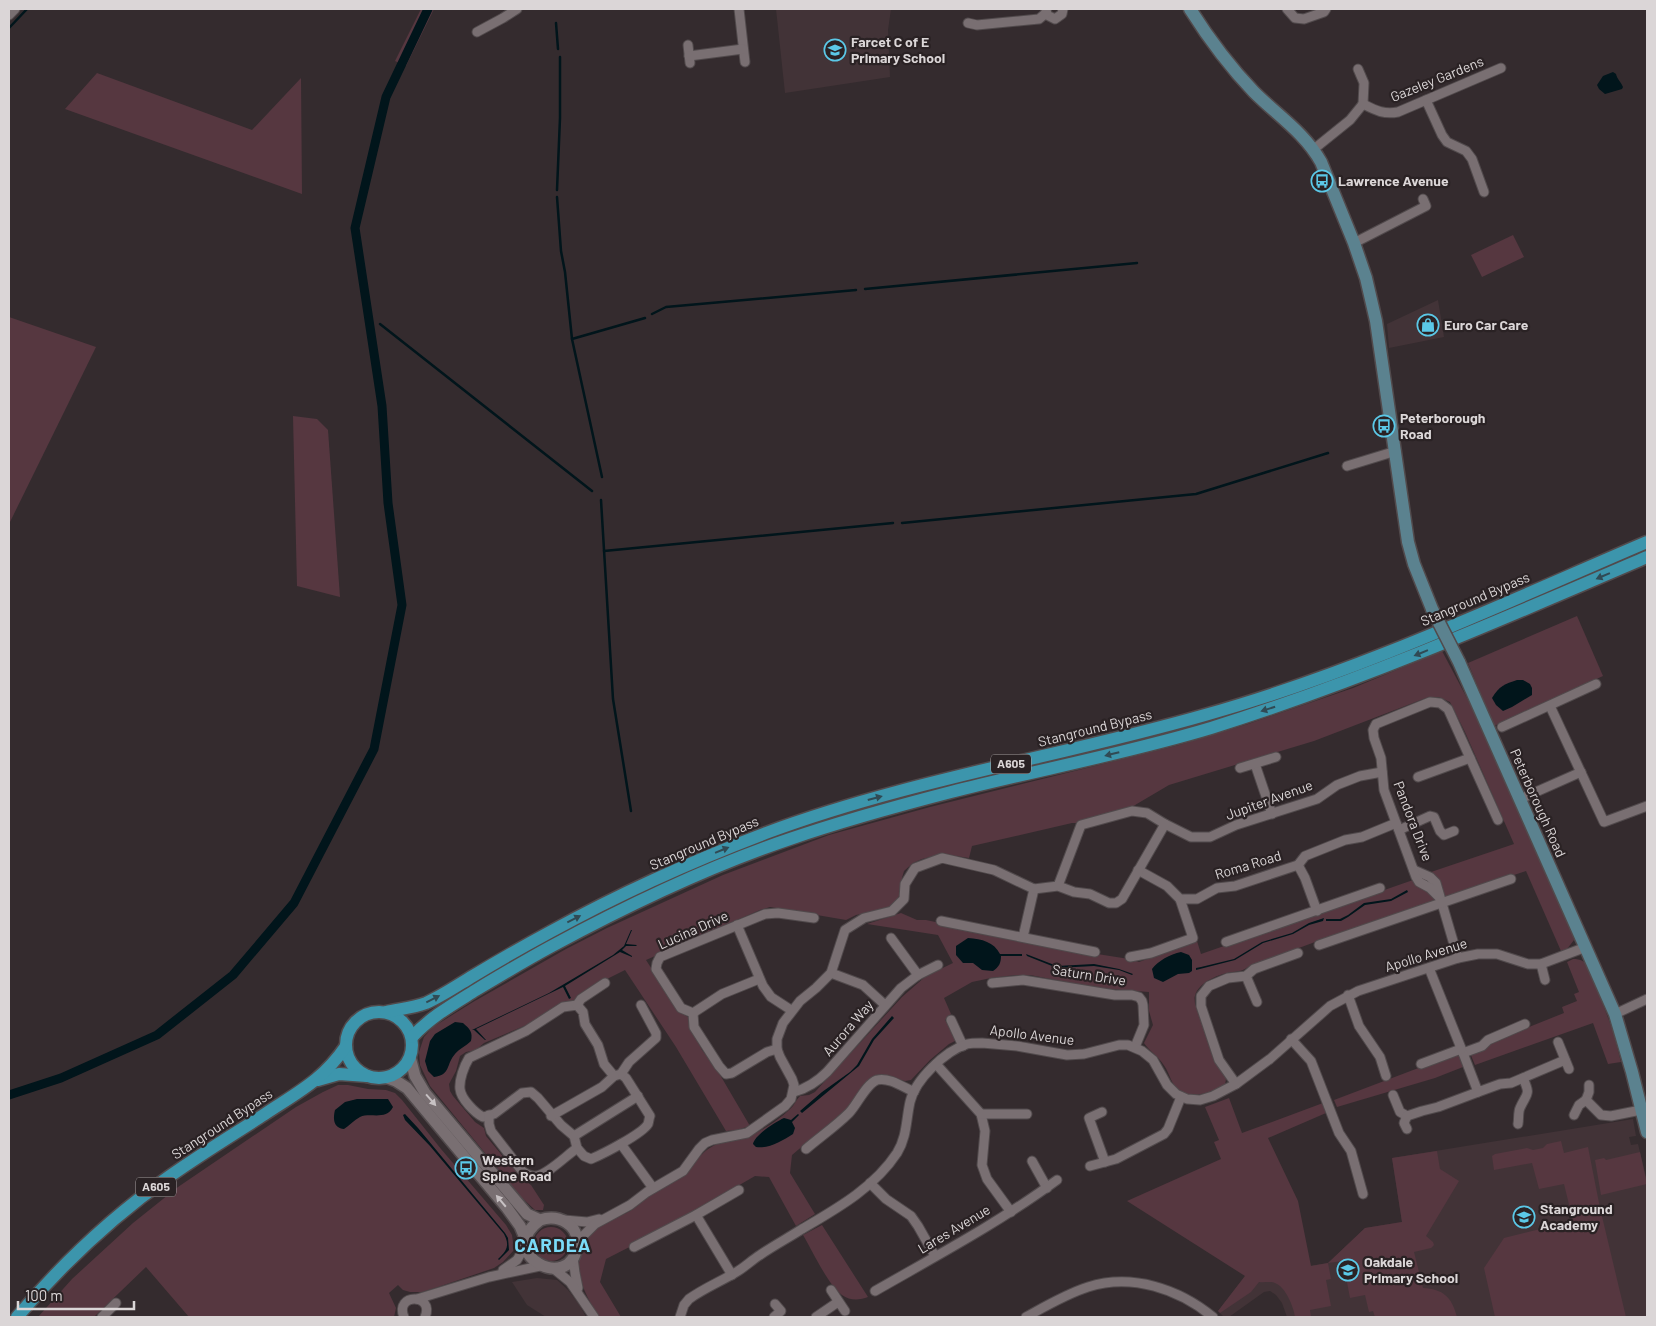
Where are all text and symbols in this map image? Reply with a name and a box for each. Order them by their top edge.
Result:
place label: Farcet C of E Primary School [851,33,945,66]
school or university icon: Farcet C of E Primary School [823,38,847,62]
street label: Gazeley Gardens [1388,52,1486,105]
bus stop icon: Lawrence Avenue [1310,169,1334,193]
place label: Lawrence Avenue [1338,172,1449,189]
shop icon: Euro Car Care [1416,313,1440,337]
place label: Euro Car Care [1444,316,1529,333]
place label: Peterborough Road [1400,409,1485,442]
bus stop icon: Peterborough Road [1372,414,1396,438]
street label: Stanground Bypass [1418,568,1532,629]
one-way arrow [1595,572,1610,580]
one-way arrow [1414,650,1428,658]
street label: Stanground Bypass [1036,705,1154,750]
one-way arrow [1261,706,1276,713]
street label: Peterborough Road [1507,746,1570,860]
one-way arrow [1105,750,1120,758]
road number: A605 [991,754,1031,774]
street label: Jupiter Avenue [1223,776,1315,823]
street label: Pandora Drive [1390,778,1437,863]
one-way arrow [868,794,883,802]
street label: Stanground Bypass [647,812,761,873]
one-way arrow [715,846,729,854]
street label: Roma Road [1213,846,1283,883]
street label: Lucina Drive [655,907,731,953]
one-way arrow [567,915,581,923]
street label: Apollo Avenue [1383,934,1469,975]
street label: Saturn Drive [1051,960,1127,989]
one-way arrow [426,995,440,1003]
street label: Aurora Way [819,996,877,1059]
street label: Apollo Avenue [989,1021,1075,1048]
street label: Stanground Bypass [168,1085,276,1163]
one-way arrow [425,1093,437,1105]
place label: Western Spine Road [482,1151,552,1184]
bus stop icon: Western Spine Road [454,1156,478,1180]
road number: A605 [136,1178,176,1196]
one-way arrow [495,1195,507,1207]
street label: Lares Avenue [914,1200,993,1257]
place label: Stanground Academy [1540,1200,1613,1233]
school or university icon: Stanground Academy [1512,1205,1536,1229]
district label: CARDEA [514,1233,592,1256]
place label: Oakdale Primary School [1364,1253,1458,1286]
school or university icon: Oakdale Primary School [1336,1258,1360,1282]
scale bar [18,1278,134,1310]
text: 100 m [25,1286,63,1304]

